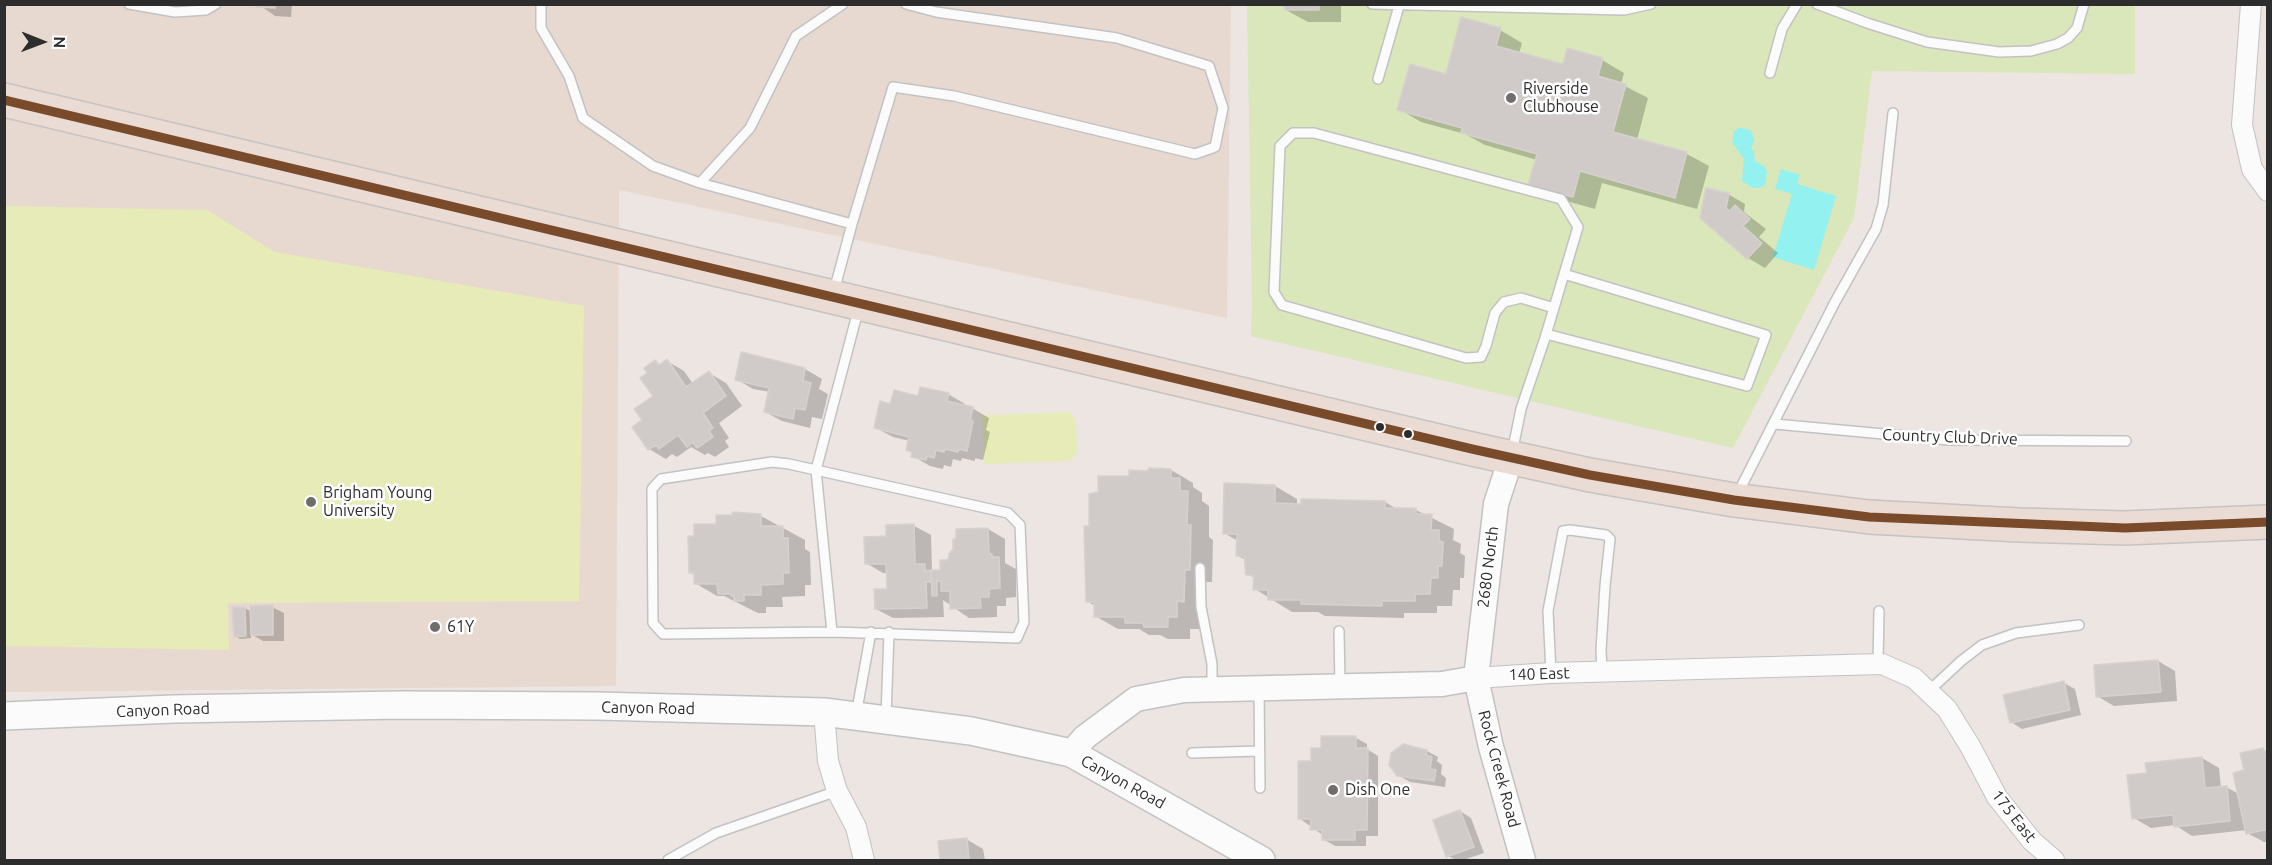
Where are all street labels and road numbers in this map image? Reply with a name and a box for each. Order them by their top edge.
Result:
street label: Country Club Drive [1882,425,2018,449]
street label: 2680 North [1473,525,1503,609]
street label: 140 East [1508,663,1570,685]
street label: Canyon Road [601,698,695,718]
street label: Canyon Road [116,699,210,721]
street label: Rock Creek Road [1474,708,1524,830]
street label: Canyon Road [1077,751,1169,813]
street label: 175 East [1988,786,2040,846]

